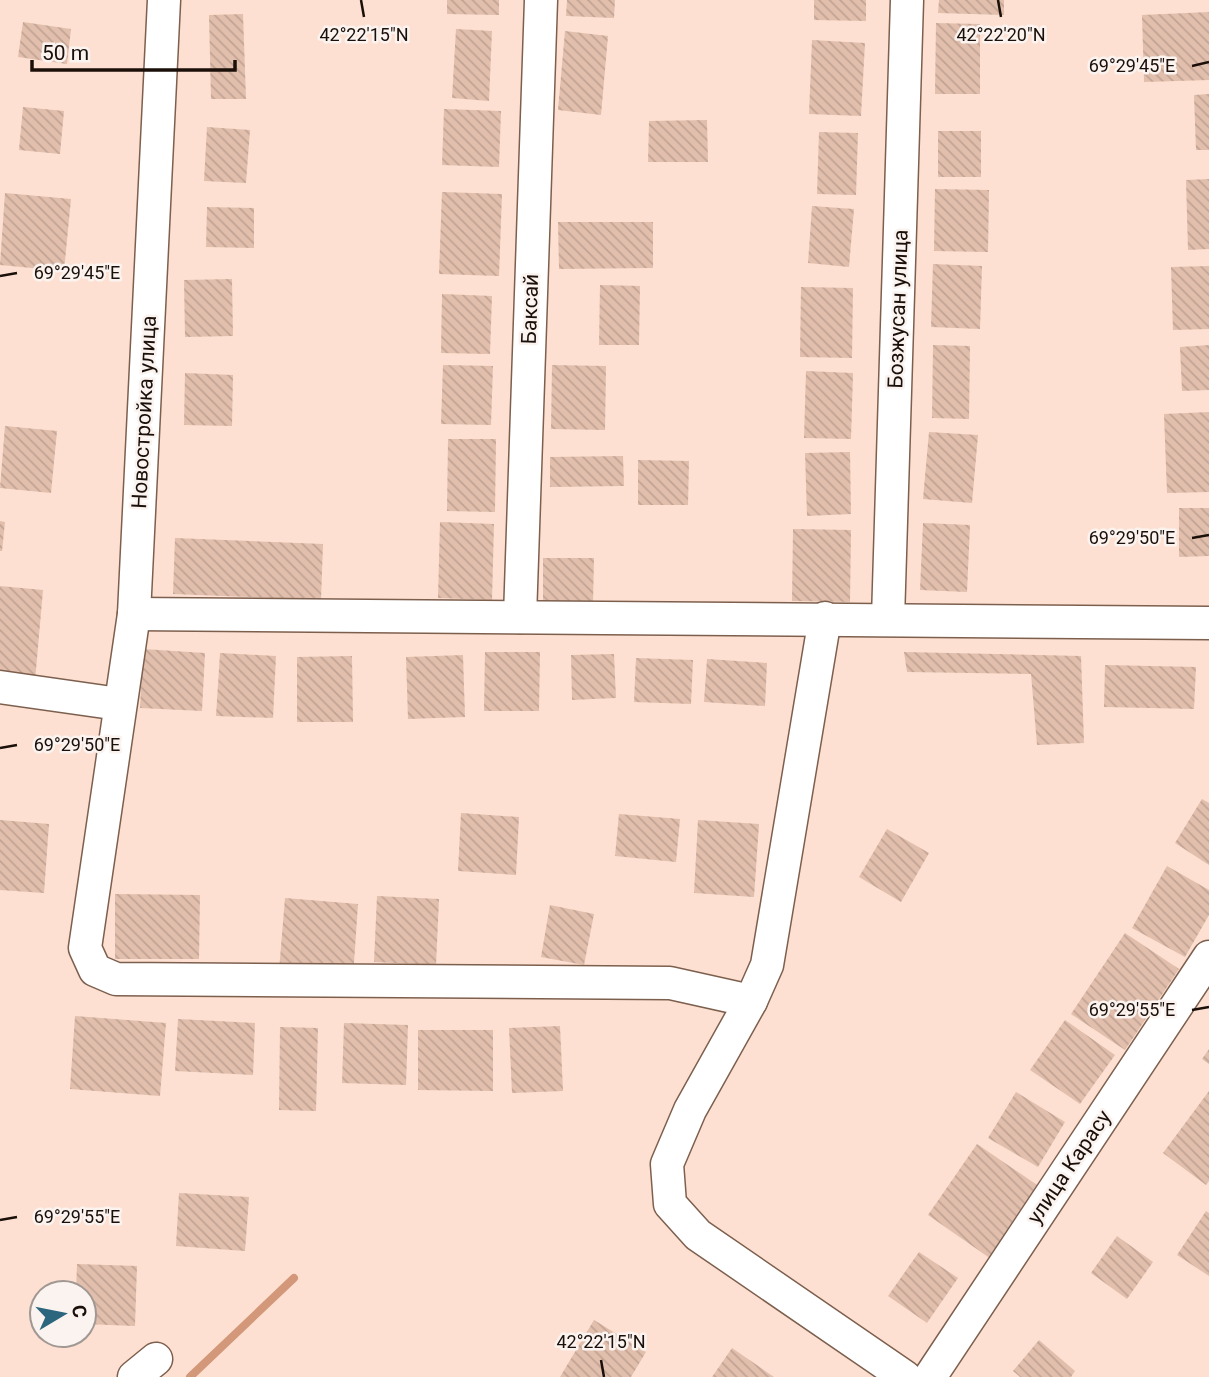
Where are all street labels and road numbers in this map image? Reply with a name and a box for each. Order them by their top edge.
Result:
street label: Бозжусан улица [883,229,913,389]
street label: Баксай [517,273,543,345]
street label: Новостройка улица [127,315,161,509]
street label: улица Карасу [1022,1106,1116,1228]

